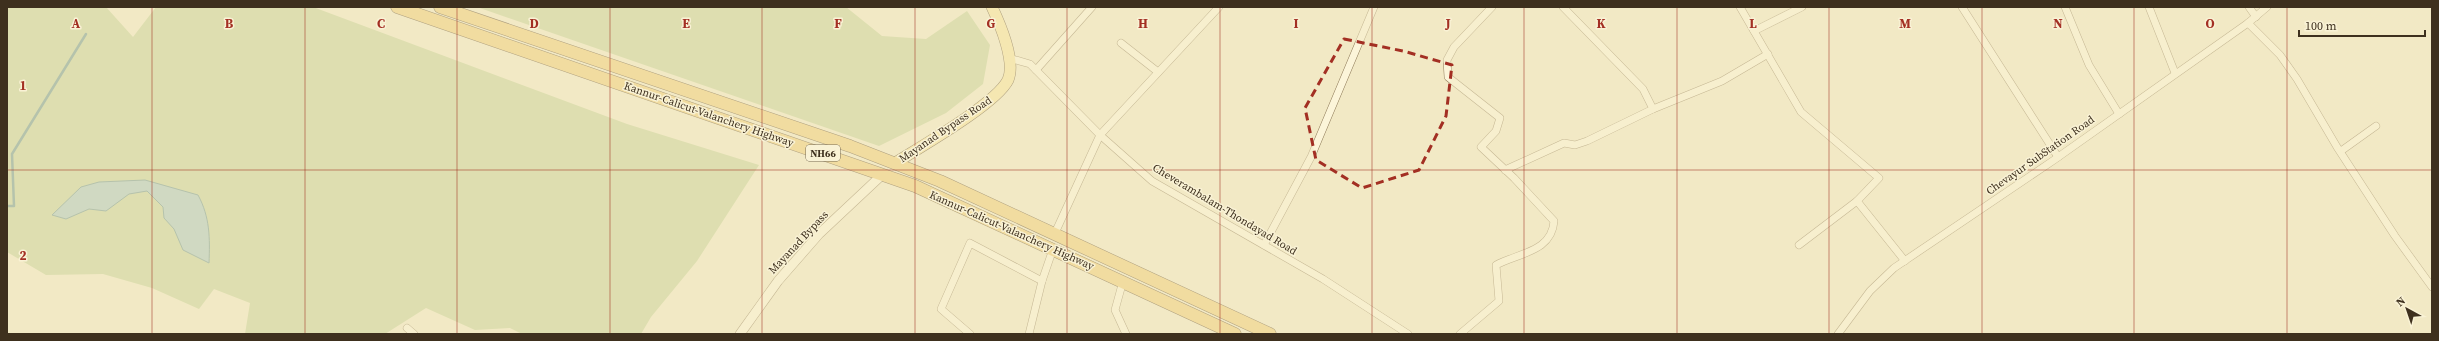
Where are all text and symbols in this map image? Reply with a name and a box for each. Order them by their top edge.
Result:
scale bar [2299,12,2425,38]
text: A [72,15,81,32]
text: B [225,15,234,32]
text: C [377,15,385,32]
text: D [529,15,539,32]
text: E [682,15,690,32]
text: F [834,15,842,32]
text: G [987,15,996,32]
text: H [1138,15,1148,32]
text: I [1293,15,1299,32]
text: J [1444,15,1451,32]
text: K [1596,15,1606,32]
text: L [1749,15,1757,32]
text: M [1899,15,1911,32]
text: N [2053,15,2063,32]
text: O [2205,15,2215,32]
text: 100 m [2305,18,2337,34]
text: 1 [19,77,27,94]
street label: Kannur-Calicut-Valanchery Highway [622,78,796,151]
street label: Mayanad Bypass Road [896,92,995,166]
street label: Chevayur SubStation Road [1983,112,2098,199]
road number: NH66 [806,145,840,161]
street label: Cheverambalam-Thondayad Road [1150,160,1300,259]
street label: Kannur-Calicut-Valanchery Highway [927,187,1097,274]
street label: Mayanad Bypass [765,207,832,277]
text: 2 [19,247,27,264]
north arrow [2387,289,2427,329]
text: N [2393,293,2409,310]

